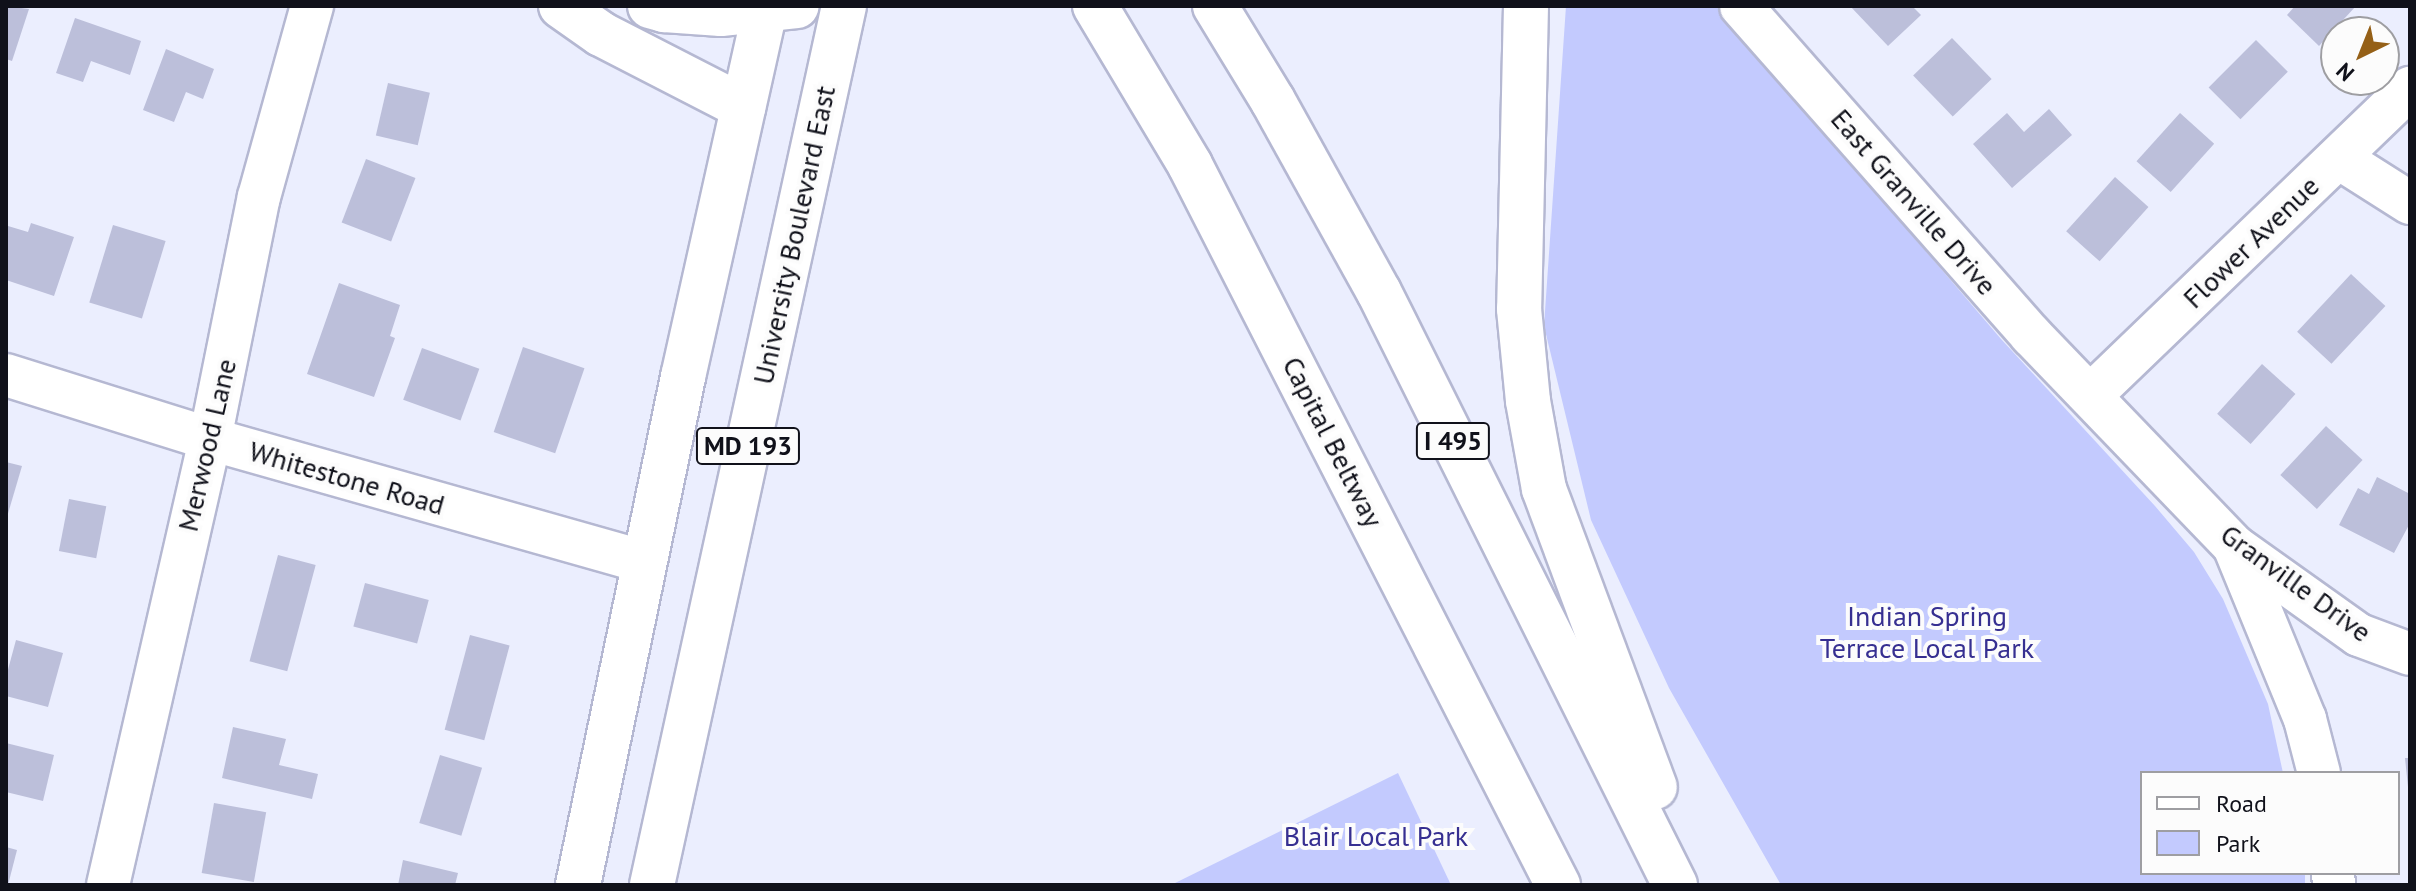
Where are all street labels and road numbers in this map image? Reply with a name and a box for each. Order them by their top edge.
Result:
street label: University Boulevard East [746,82,842,388]
street label: East Granville Drive [1824,102,2004,302]
street label: Flower Avenue [2176,169,2326,315]
street label: Capital Beltway [1276,351,1390,533]
street label: Merwood Lane [171,355,243,535]
road number: I 495 [1415,419,1491,463]
road number: MD 193 [694,424,802,468]
street label: Whitestone Road [245,434,449,522]
street label: Granville Drive [2214,517,2378,649]

